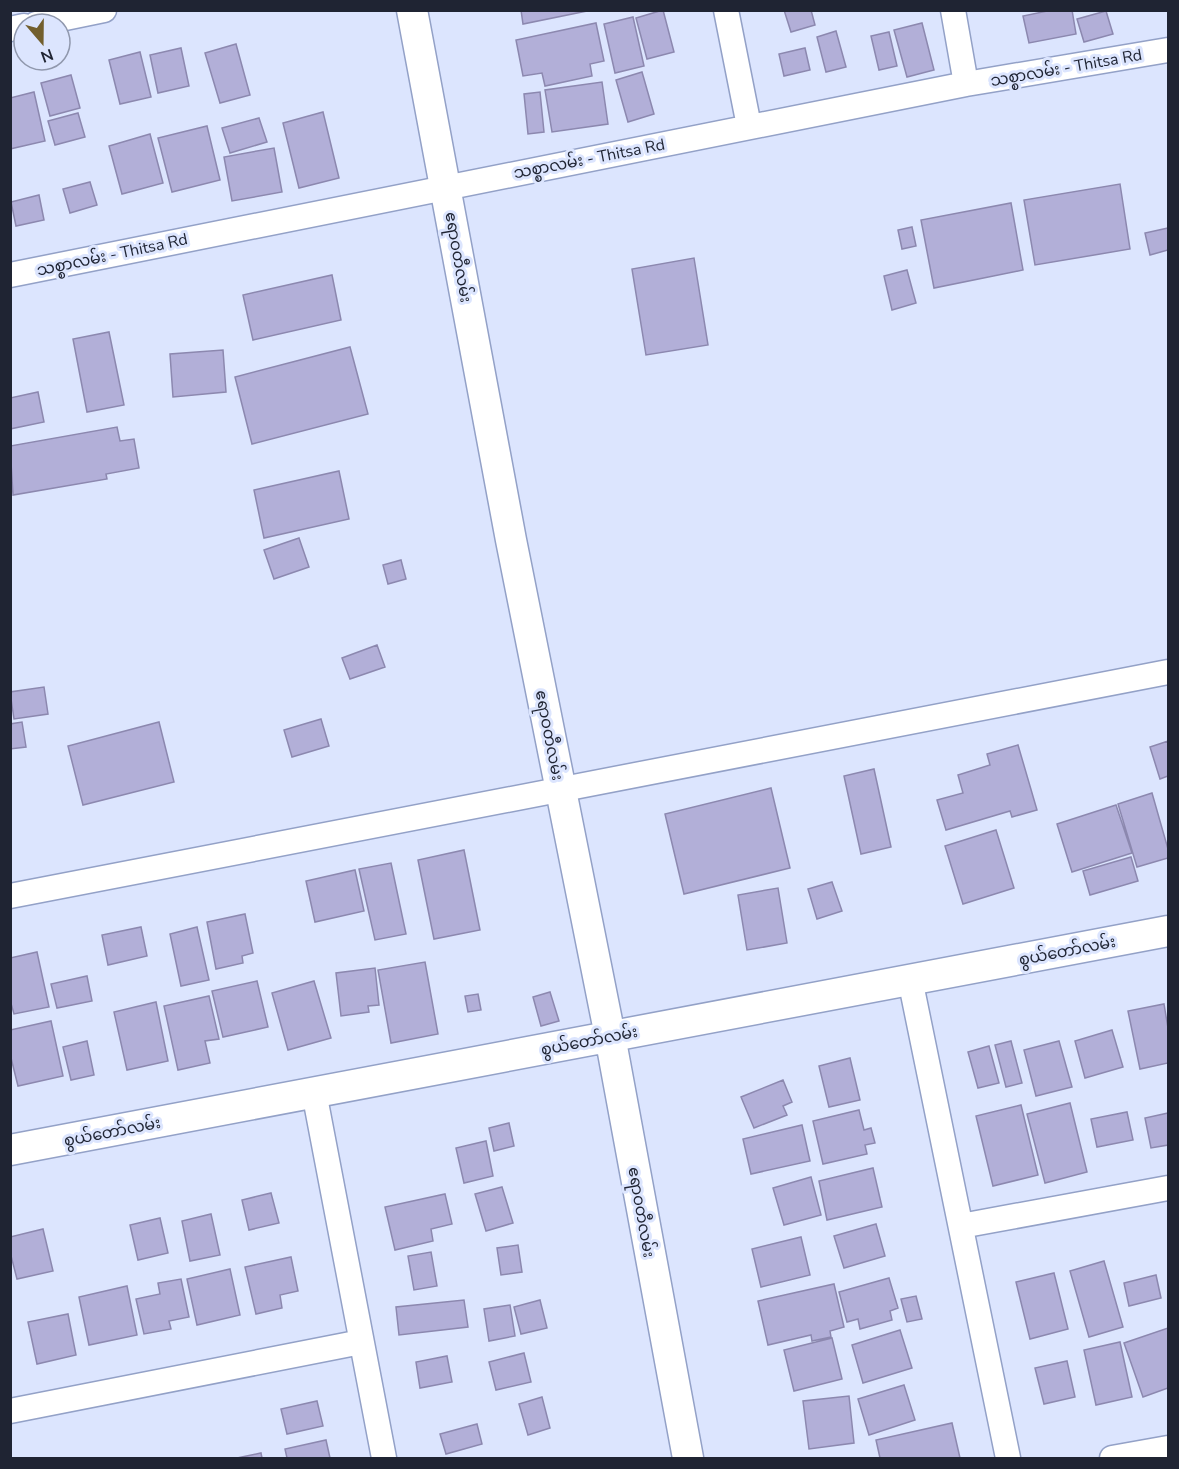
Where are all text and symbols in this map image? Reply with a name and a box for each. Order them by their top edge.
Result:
north arrow [12,12,72,72]
text: N [37,43,56,68]
street label: သစ္စာလမ်း - Thitsa Rd [988,43,1144,95]
street label: သစ္စာလမ်း - Thitsa Rd [511,133,667,187]
street label: ဧရာဝတီလမ်း [437,210,478,305]
street label: သစ္စာလမ်း - Thitsa Rd [35,227,190,284]
street label: ဧရာဝတီလမ်း [528,688,570,783]
street label: စွယ်တော်လမ်း [1017,930,1118,973]
street label: စွယ်တော်လမ်း [539,1020,640,1063]
street label: စွယ်တော်လမ်း [62,1111,163,1154]
street label: ဧရာဝတီလမ်း [620,1165,661,1260]

